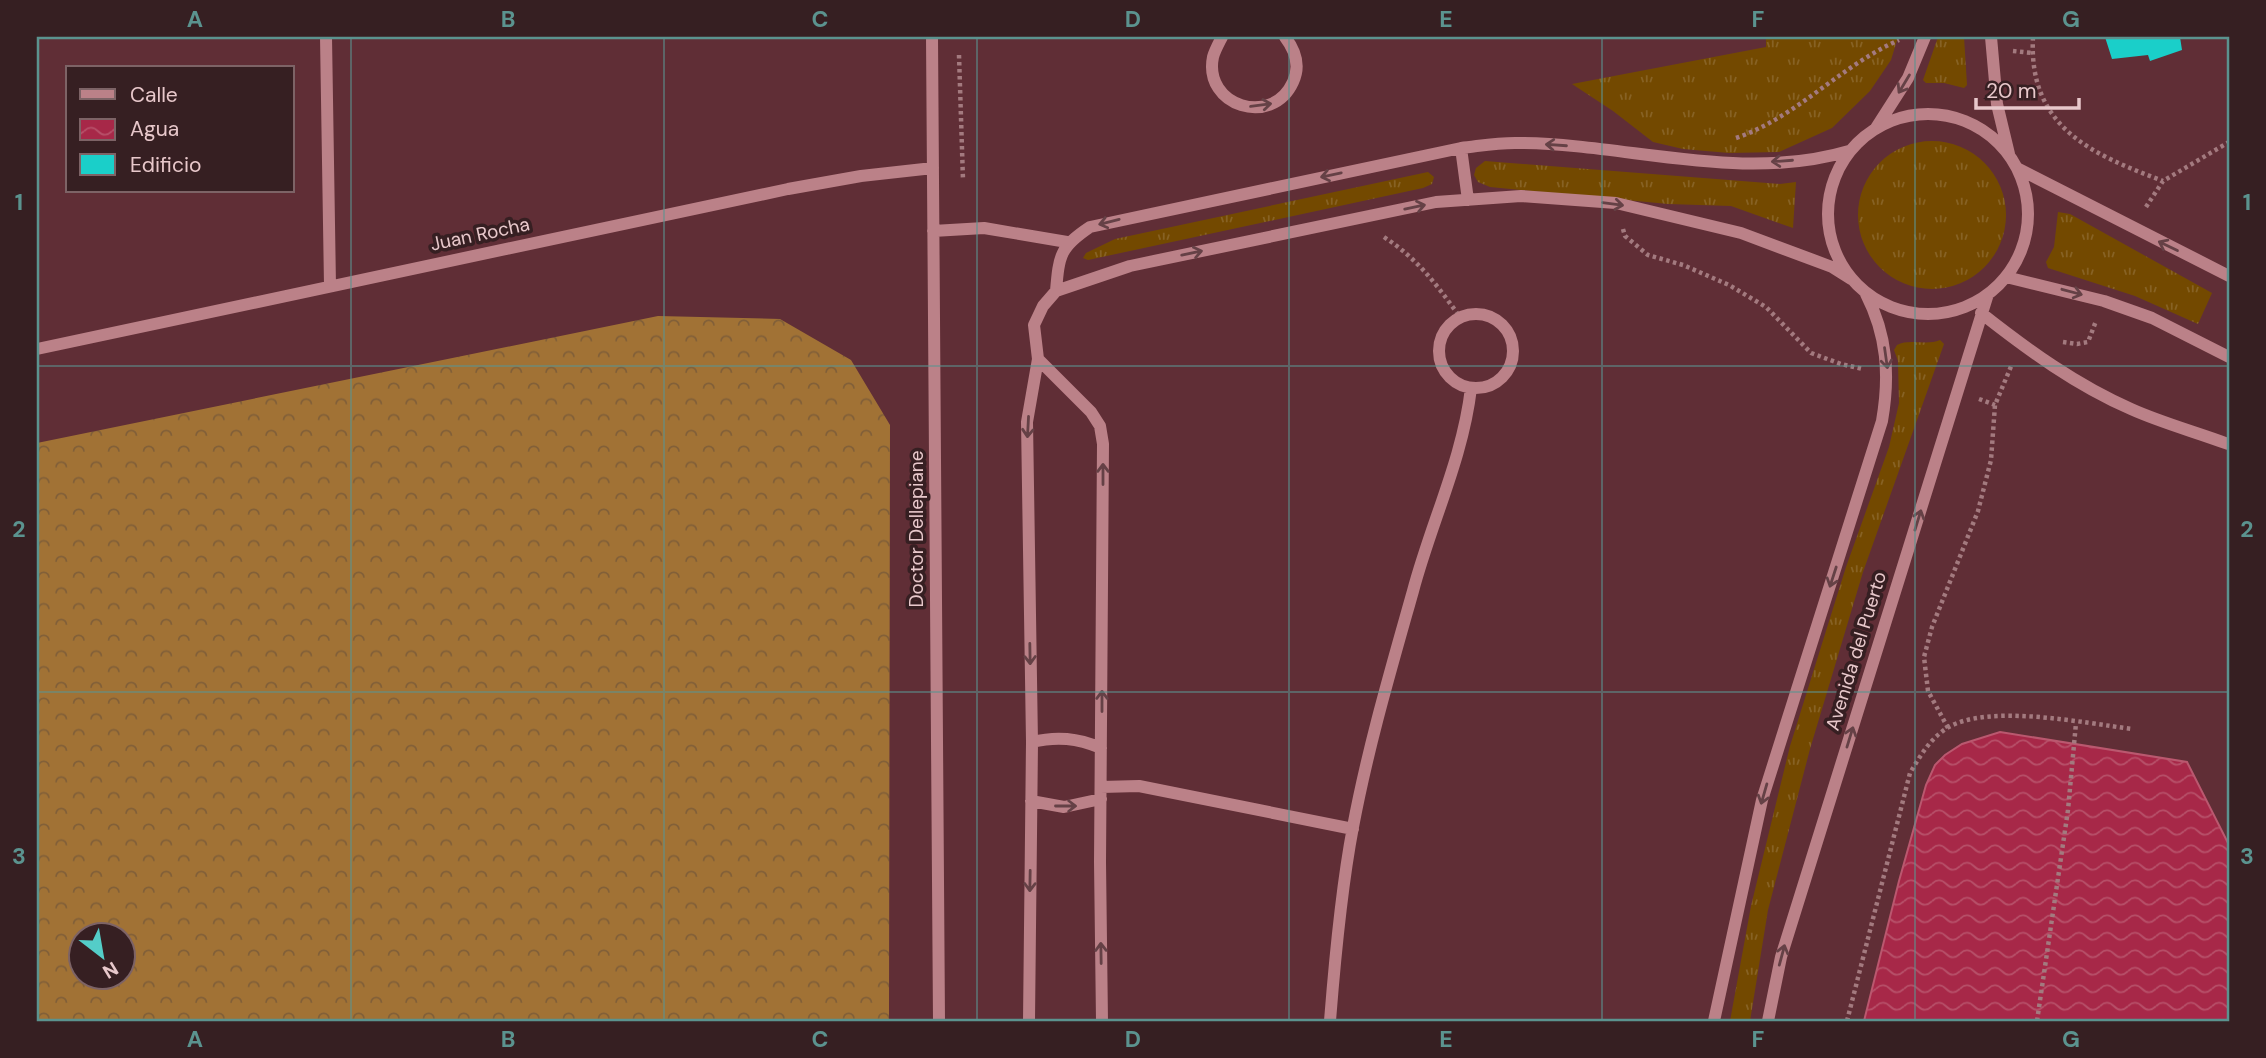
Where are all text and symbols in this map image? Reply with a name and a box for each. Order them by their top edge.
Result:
text: A [187,4,203,34]
text: B [501,4,515,34]
text: C [812,4,828,34]
text: D [1125,4,1141,34]
text: E [1439,4,1453,34]
text: F [1752,4,1765,34]
text: G [2062,4,2080,34]
legend [66,66,294,192]
scale bar [1976,66,2079,110]
one-way arrow [1896,73,1910,93]
text: 20 m [1986,77,2037,105]
text: Calle [130,81,178,109]
one-way arrow [1249,99,1272,112]
text: Agua [130,115,179,143]
one-way arrow [1545,138,1568,151]
text: Edificio [130,151,201,179]
one-way arrow [1771,155,1794,168]
one-way arrow [1320,169,1343,182]
text: 1 [15,187,23,217]
text: 1 [2243,187,2251,217]
one-way arrow [1601,197,1624,210]
one-way arrow [1403,199,1426,213]
street label: Juan Rocha [428,211,532,257]
one-way arrow [1098,216,1121,229]
one-way arrow [2158,238,2179,252]
one-way arrow [1180,245,1203,259]
one-way arrow [2060,286,2083,299]
one-way arrow [1879,346,1892,369]
one-way arrow [1021,415,1034,438]
street label: Doctor Dellepiane [904,450,929,608]
one-way arrow [1096,462,1110,485]
one-way arrow [1912,509,1925,531]
text: 2 [12,514,26,544]
text: 2 [2240,514,2254,544]
one-way arrow [1825,566,1838,588]
street label: Avenida del Puerto [1820,568,1892,734]
one-way arrow [1023,642,1037,665]
one-way arrow [1095,690,1108,713]
one-way arrow [1844,727,1857,749]
one-way arrow [1757,783,1770,805]
one-way arrow [1054,799,1077,813]
text: 3 [12,841,26,871]
text: 3 [2240,841,2254,871]
one-way arrow [1023,870,1037,893]
north arrow [66,922,136,992]
one-way arrow [1094,942,1108,965]
one-way arrow [1777,944,1790,966]
text: N [98,956,123,984]
text: A [187,1024,203,1054]
text: B [501,1024,515,1054]
text: C [812,1024,828,1054]
text: D [1125,1024,1141,1054]
text: E [1439,1024,1453,1054]
text: F [1752,1024,1765,1054]
text: G [2062,1024,2080,1054]

